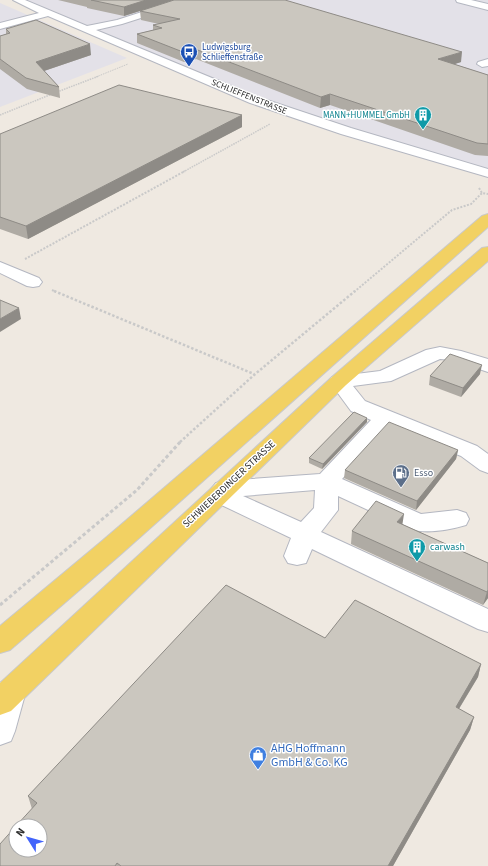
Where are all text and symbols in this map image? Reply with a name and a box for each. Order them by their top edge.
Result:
place label: Ludwigsburg Schlieffenstraße [202,41,264,64]
bus stop icon: Ludwigsburg Schlieffenstraße [179,42,199,67]
street label: SCHLIEFFENSTRASSE [209,76,289,118]
building icon: MANN+HUMMEL GmbH [413,105,433,130]
place label: MANN+HUMMEL GmbH [323,109,410,122]
street label: SCHWIEBERDINGER STRASSE [180,437,278,531]
fuel station icon: Esso [391,463,411,488]
place label: Esso [414,466,433,480]
building icon: carwash [407,537,427,562]
place label: carwash [430,540,465,554]
place label: AHG Hoffmann GmbH & Co. KG [271,740,348,771]
shop icon: AHG Hoffmann GmbH & Co. KG [248,745,268,770]
north arrow [8,818,48,858]
text: N [12,825,29,840]

